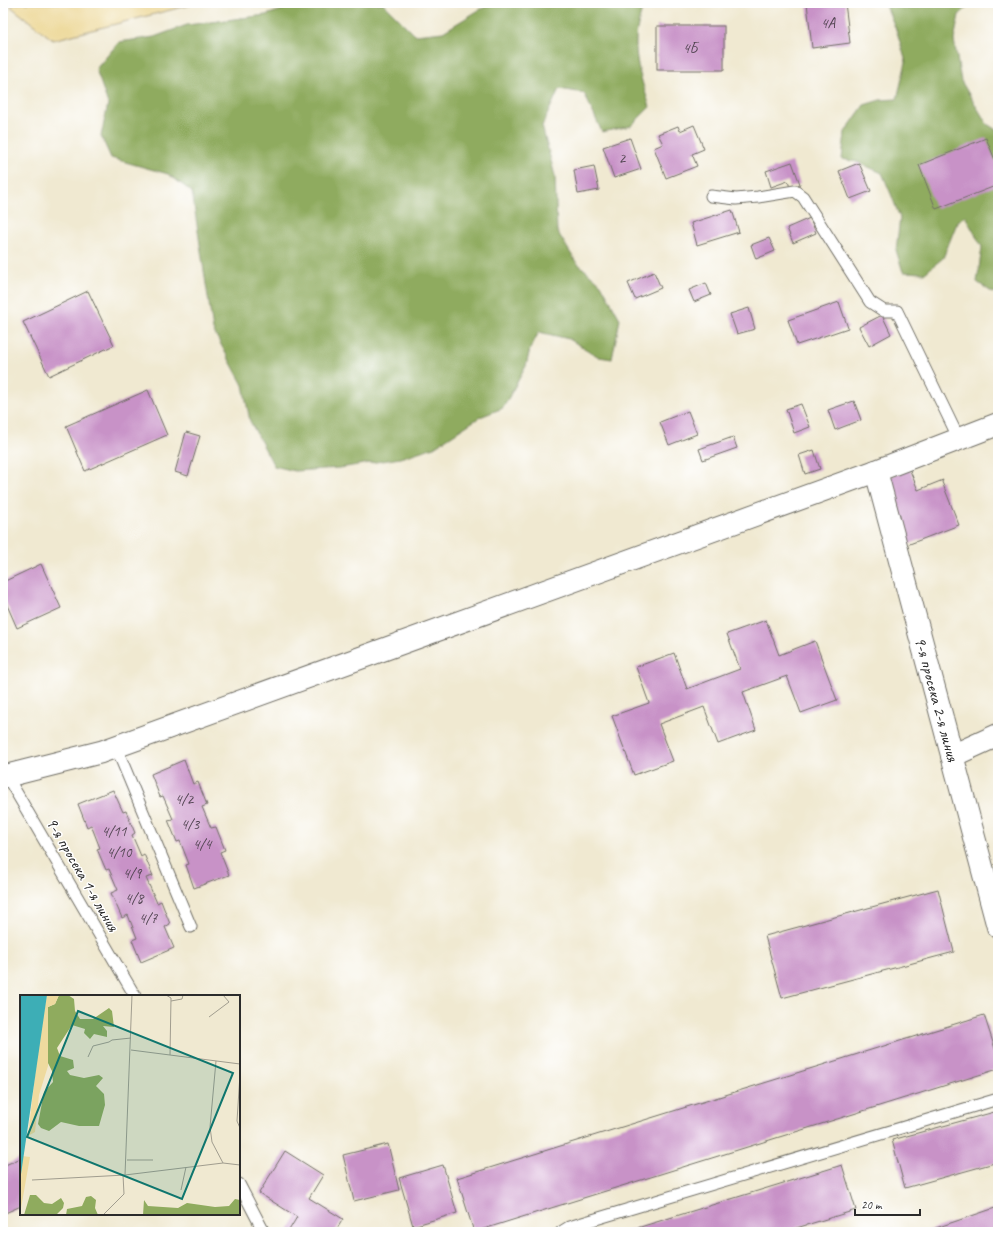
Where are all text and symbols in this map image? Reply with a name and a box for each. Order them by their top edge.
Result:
house number: 4А [821,14,837,33]
house number: 4Б [683,39,700,58]
house number: 2 [619,149,627,168]
street label: 9-я просека 2-я линия [910,634,963,765]
house number: 4/2 [175,790,194,809]
street label: 9-я просека 1-я линия [41,813,124,936]
house number: 4/3 [181,815,200,834]
house number: 4/11 [101,822,128,841]
house number: 4/4 [193,835,212,854]
house number: 4/10 [106,843,133,862]
house number: 4/9 [123,864,142,883]
house number: 4/8 [125,889,144,908]
house number: 4/7 [139,909,158,928]
inset map [20,995,240,1215]
scale bar [855,1191,920,1217]
text: 20 m [861,1197,883,1213]

